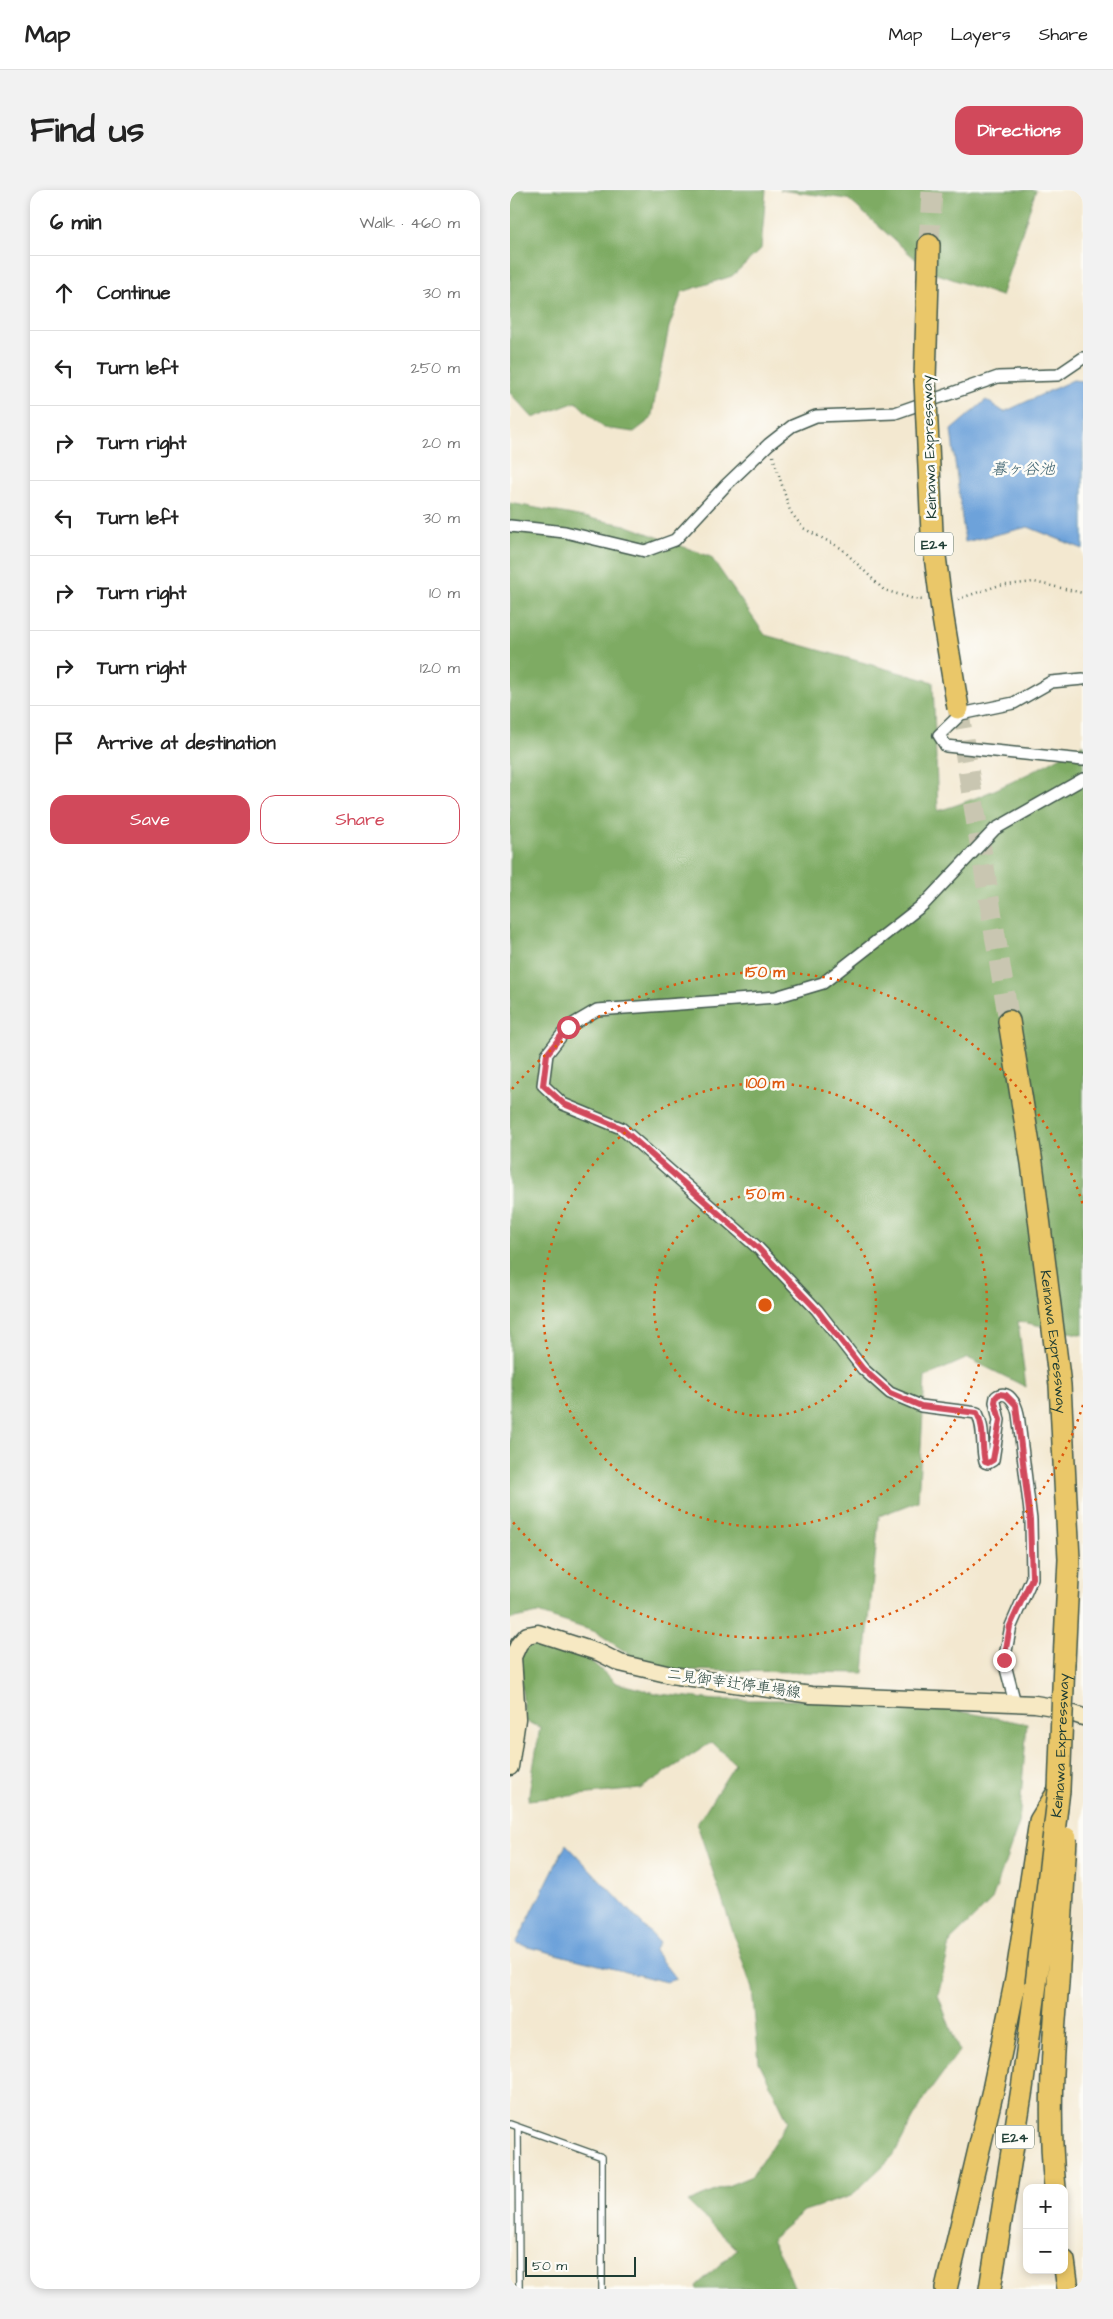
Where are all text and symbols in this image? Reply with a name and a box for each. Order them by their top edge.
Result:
text: Map [25,18,70,52]
text: Map [888,22,922,47]
text: Layers [950,22,1011,47]
text: Share [1039,22,1088,47]
text: Find us [30,106,144,155]
button: Directions [955,106,1083,155]
text: 6 min [50,208,102,237]
text: Walk · 460 m [360,212,460,234]
icon: ahead [50,279,78,307]
text: Continue [97,280,171,307]
text: 30 m [423,282,460,304]
icon: left [50,354,78,382]
text: Turn left [97,355,178,382]
text: 250 m [411,357,460,379]
street label: Keinawa Expressway [916,375,944,519]
icon: right [50,429,78,457]
text: Turn right [97,430,186,457]
text: 20 m [422,432,460,454]
water label: 暮ヶ谷池 [991,458,1056,480]
icon: left [50,504,78,532]
text: Turn left [97,505,178,532]
text: 30 m [423,507,460,529]
road number: E24 [915,532,953,556]
icon: right [50,579,78,607]
text: Turn right [97,580,186,607]
text: 10 m [429,582,460,604]
icon: right [50,654,78,682]
text: Turn right [97,655,186,682]
text: 120 m [420,657,460,679]
icon: arrive [50,729,78,757]
text: Arrive at destination [97,730,276,757]
button: Save [50,795,250,844]
button: Share [260,795,460,844]
text: 150 m [745,962,785,983]
route start [557,1016,580,1039]
text: 100 m [746,1073,785,1094]
text: 50 m [746,1184,784,1205]
street label: Keinawa Expressway [1035,1269,1071,1414]
centre of rings [756,1296,774,1314]
route end [993,1649,1016,1672]
street label: 二見御幸辻停車場線 [666,1664,802,1703]
street label: Keinawa Expressway [1046,1673,1076,1819]
road number: E24 [996,2125,1034,2148]
map controls [1023,2184,1068,2274]
button: + [1023,2184,1068,2229]
button: − [1023,2229,1068,2274]
scale bar [525,2254,636,2277]
text: 50 m [532,2256,567,2276]

